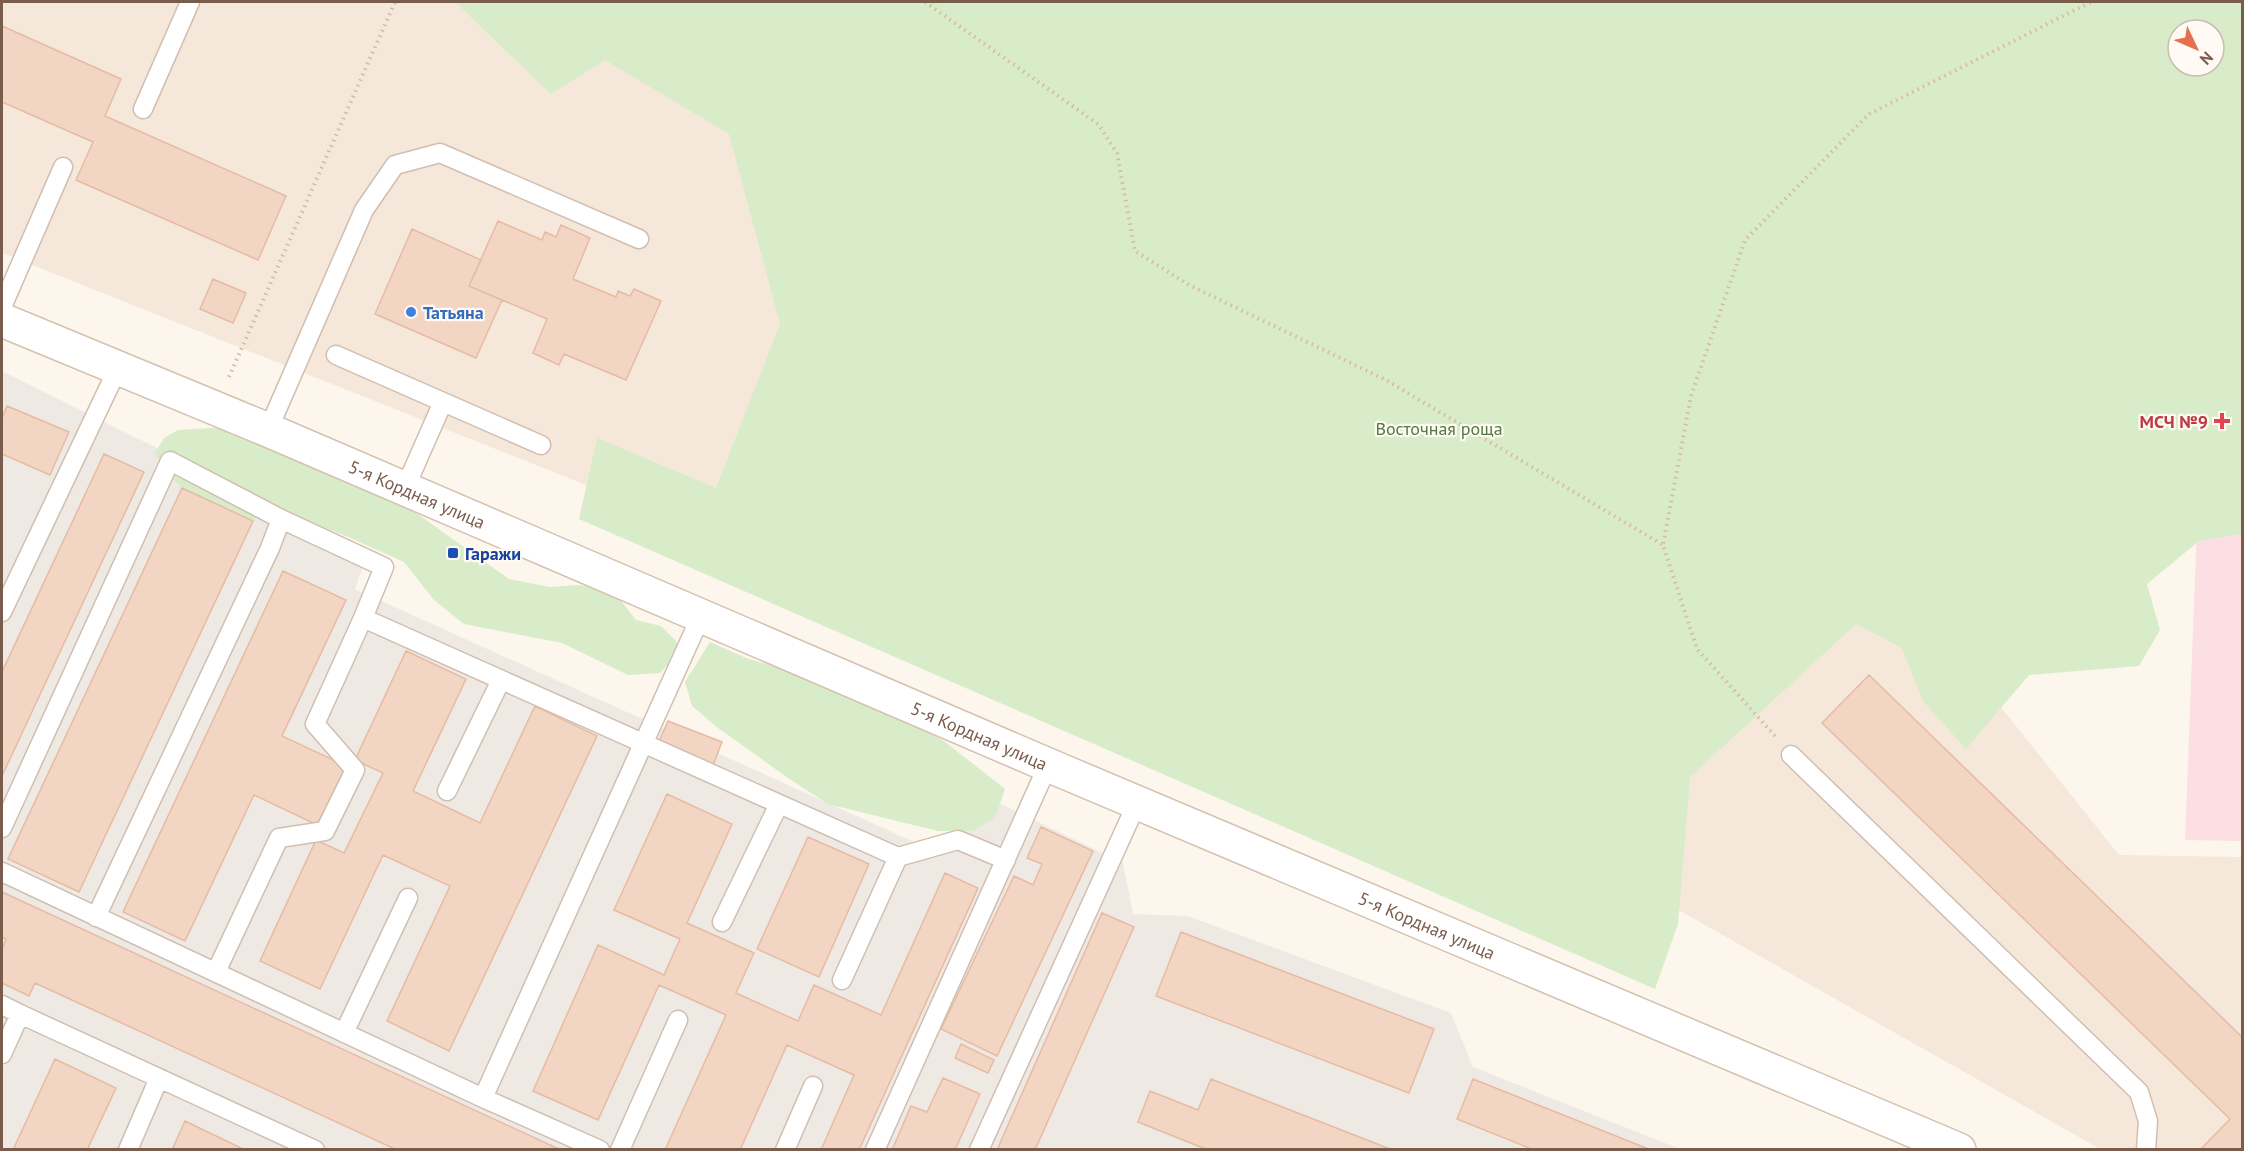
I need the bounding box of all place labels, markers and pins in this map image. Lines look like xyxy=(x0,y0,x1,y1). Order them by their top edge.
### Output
place label: Татьяна xyxy=(423,301,484,324)
marker: Татьяна xyxy=(404,305,418,319)
place label: МСЧ №9 xyxy=(2140,410,2208,433)
marker: МСЧ №9 xyxy=(2213,412,2231,430)
place label: Гаражи xyxy=(465,542,521,565)
marker: Гаражи xyxy=(446,546,460,560)

